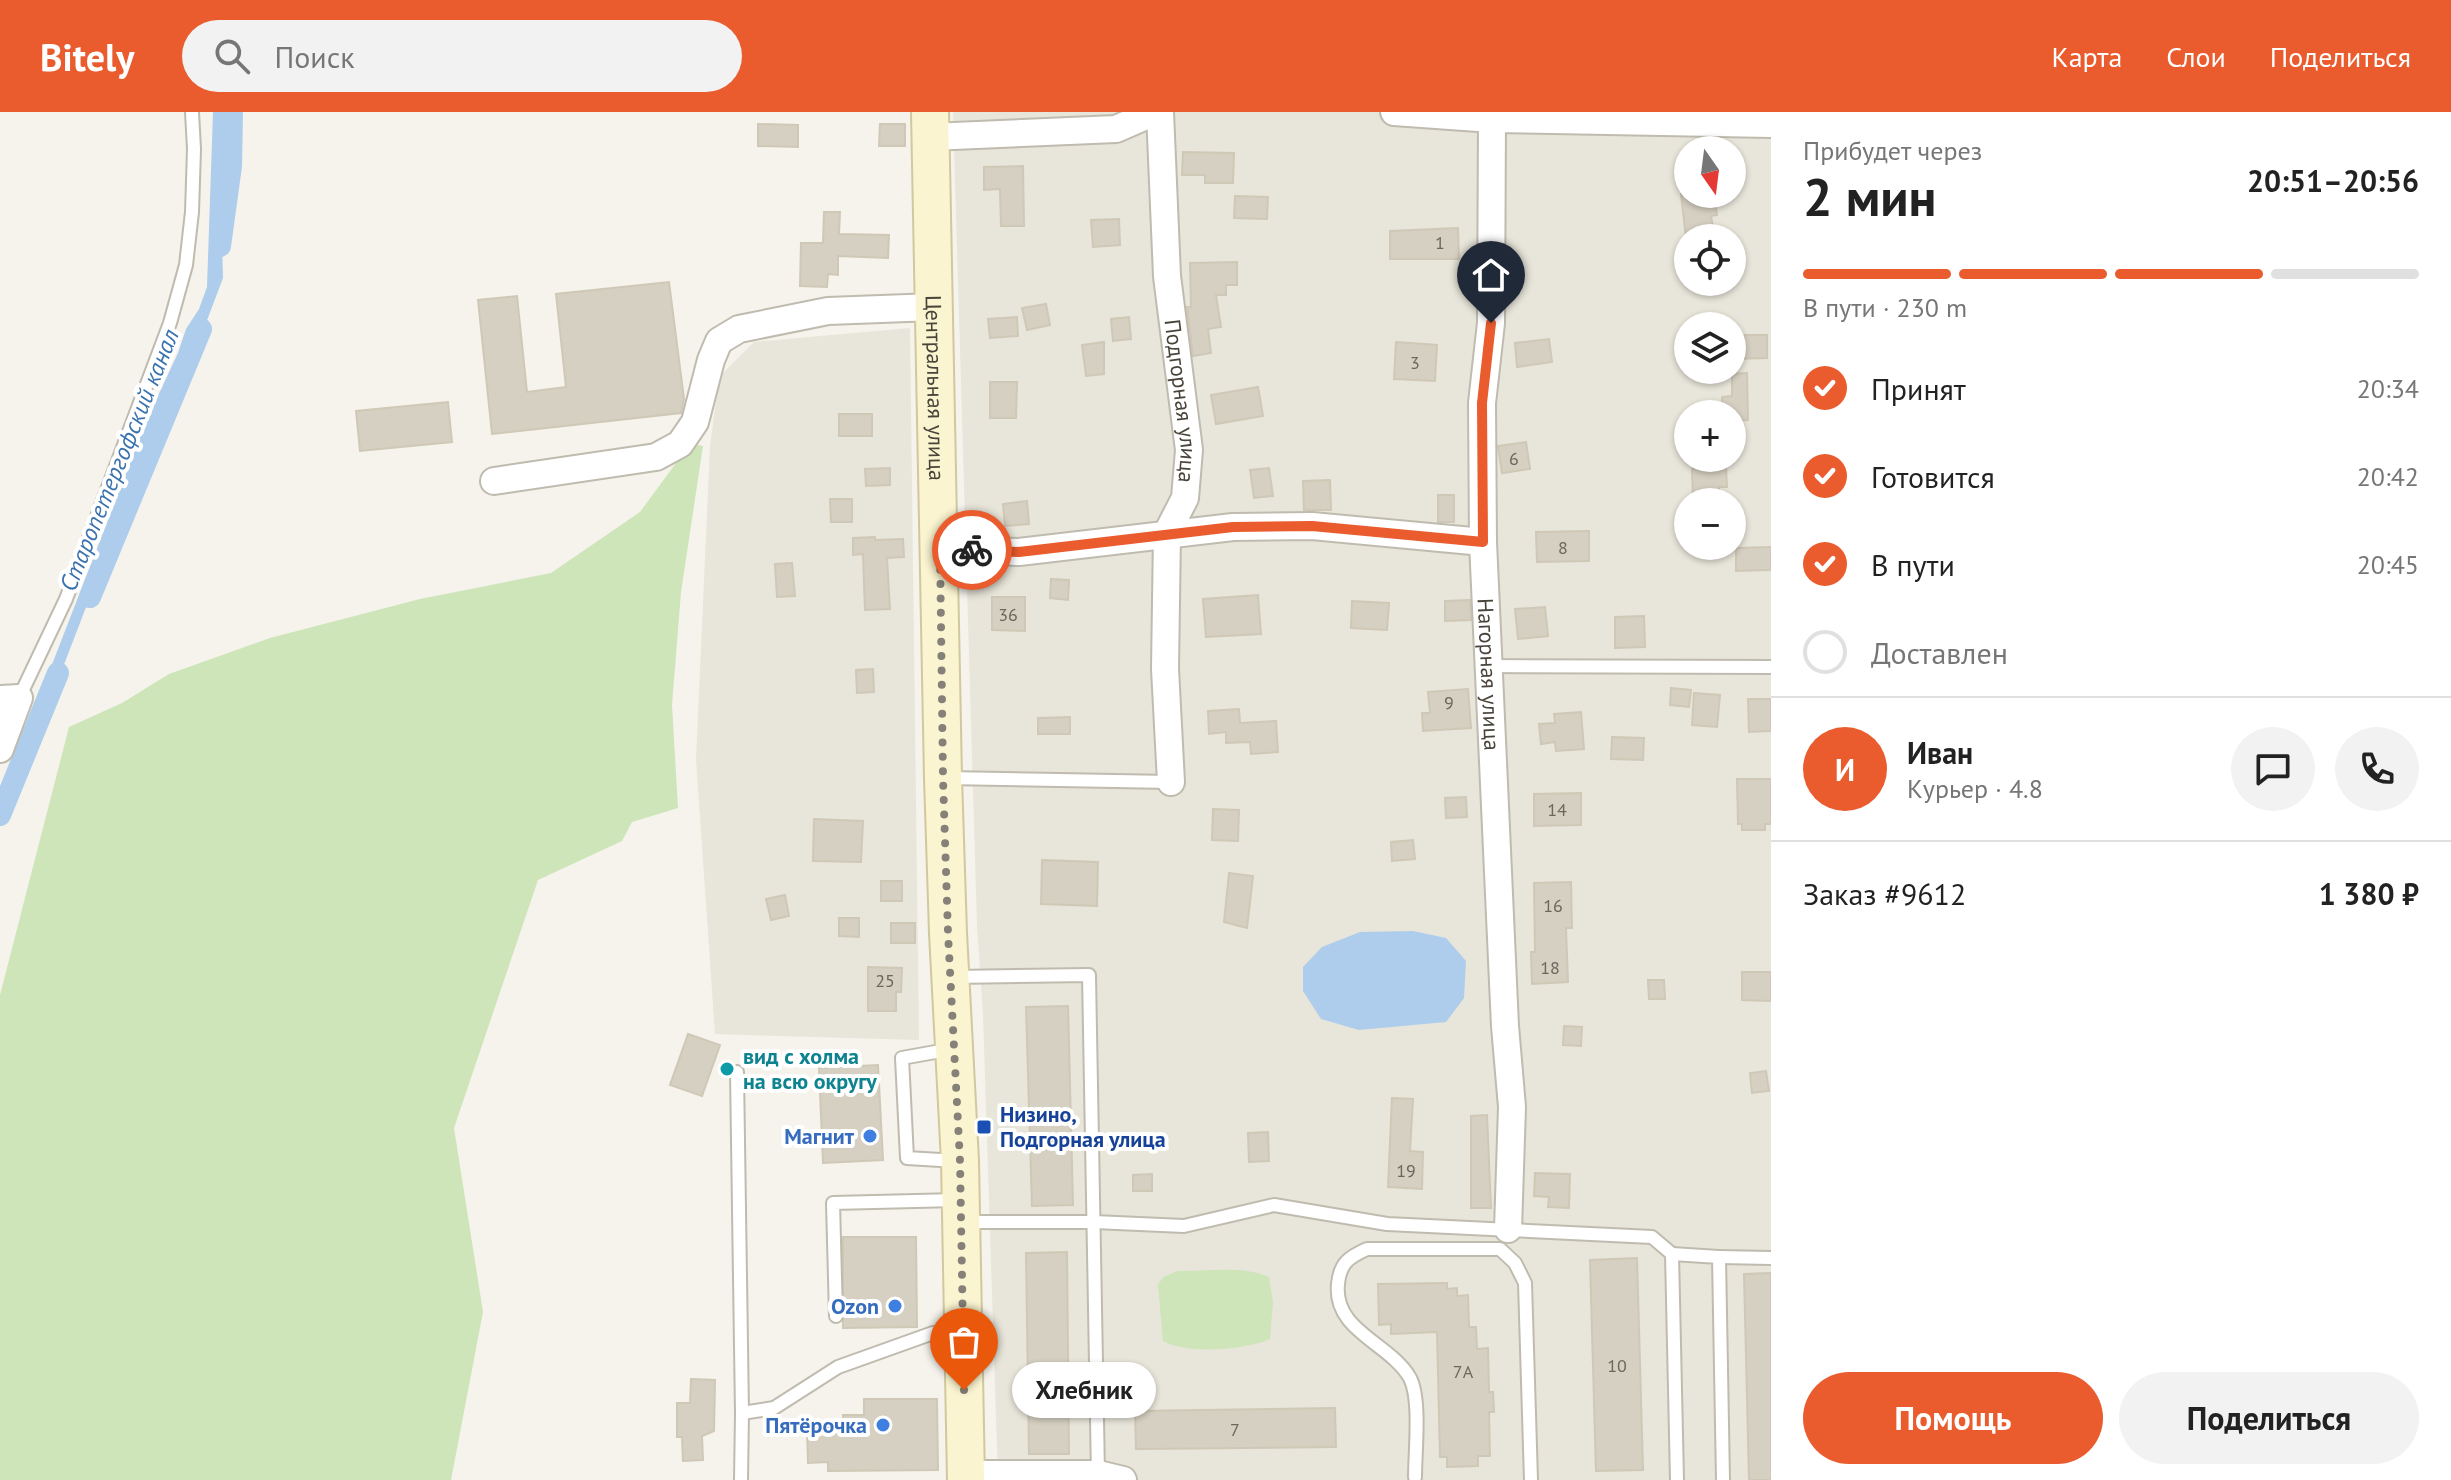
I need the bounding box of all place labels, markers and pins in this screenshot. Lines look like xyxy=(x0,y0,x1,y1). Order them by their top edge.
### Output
pin xyxy=(1457,241,1525,323)
place label: вид с холма на всю округу xyxy=(743,1042,877,1095)
marker: вид с холма на всю округу xyxy=(718,1060,736,1078)
place label: Низино, Подгорная улица xyxy=(1000,1100,1166,1153)
marker: Низино, Подгорная улица xyxy=(975,1118,993,1136)
place label: Магнит xyxy=(784,1122,855,1150)
marker: Магнит xyxy=(861,1127,879,1145)
place label: Ozon xyxy=(831,1292,879,1320)
marker: Ozon xyxy=(886,1297,904,1315)
pin xyxy=(930,1308,998,1390)
callout: Хлебник xyxy=(1012,1362,1156,1418)
place label: Пятёрочка xyxy=(765,1411,867,1439)
marker: Пятёрочка xyxy=(874,1416,892,1434)

